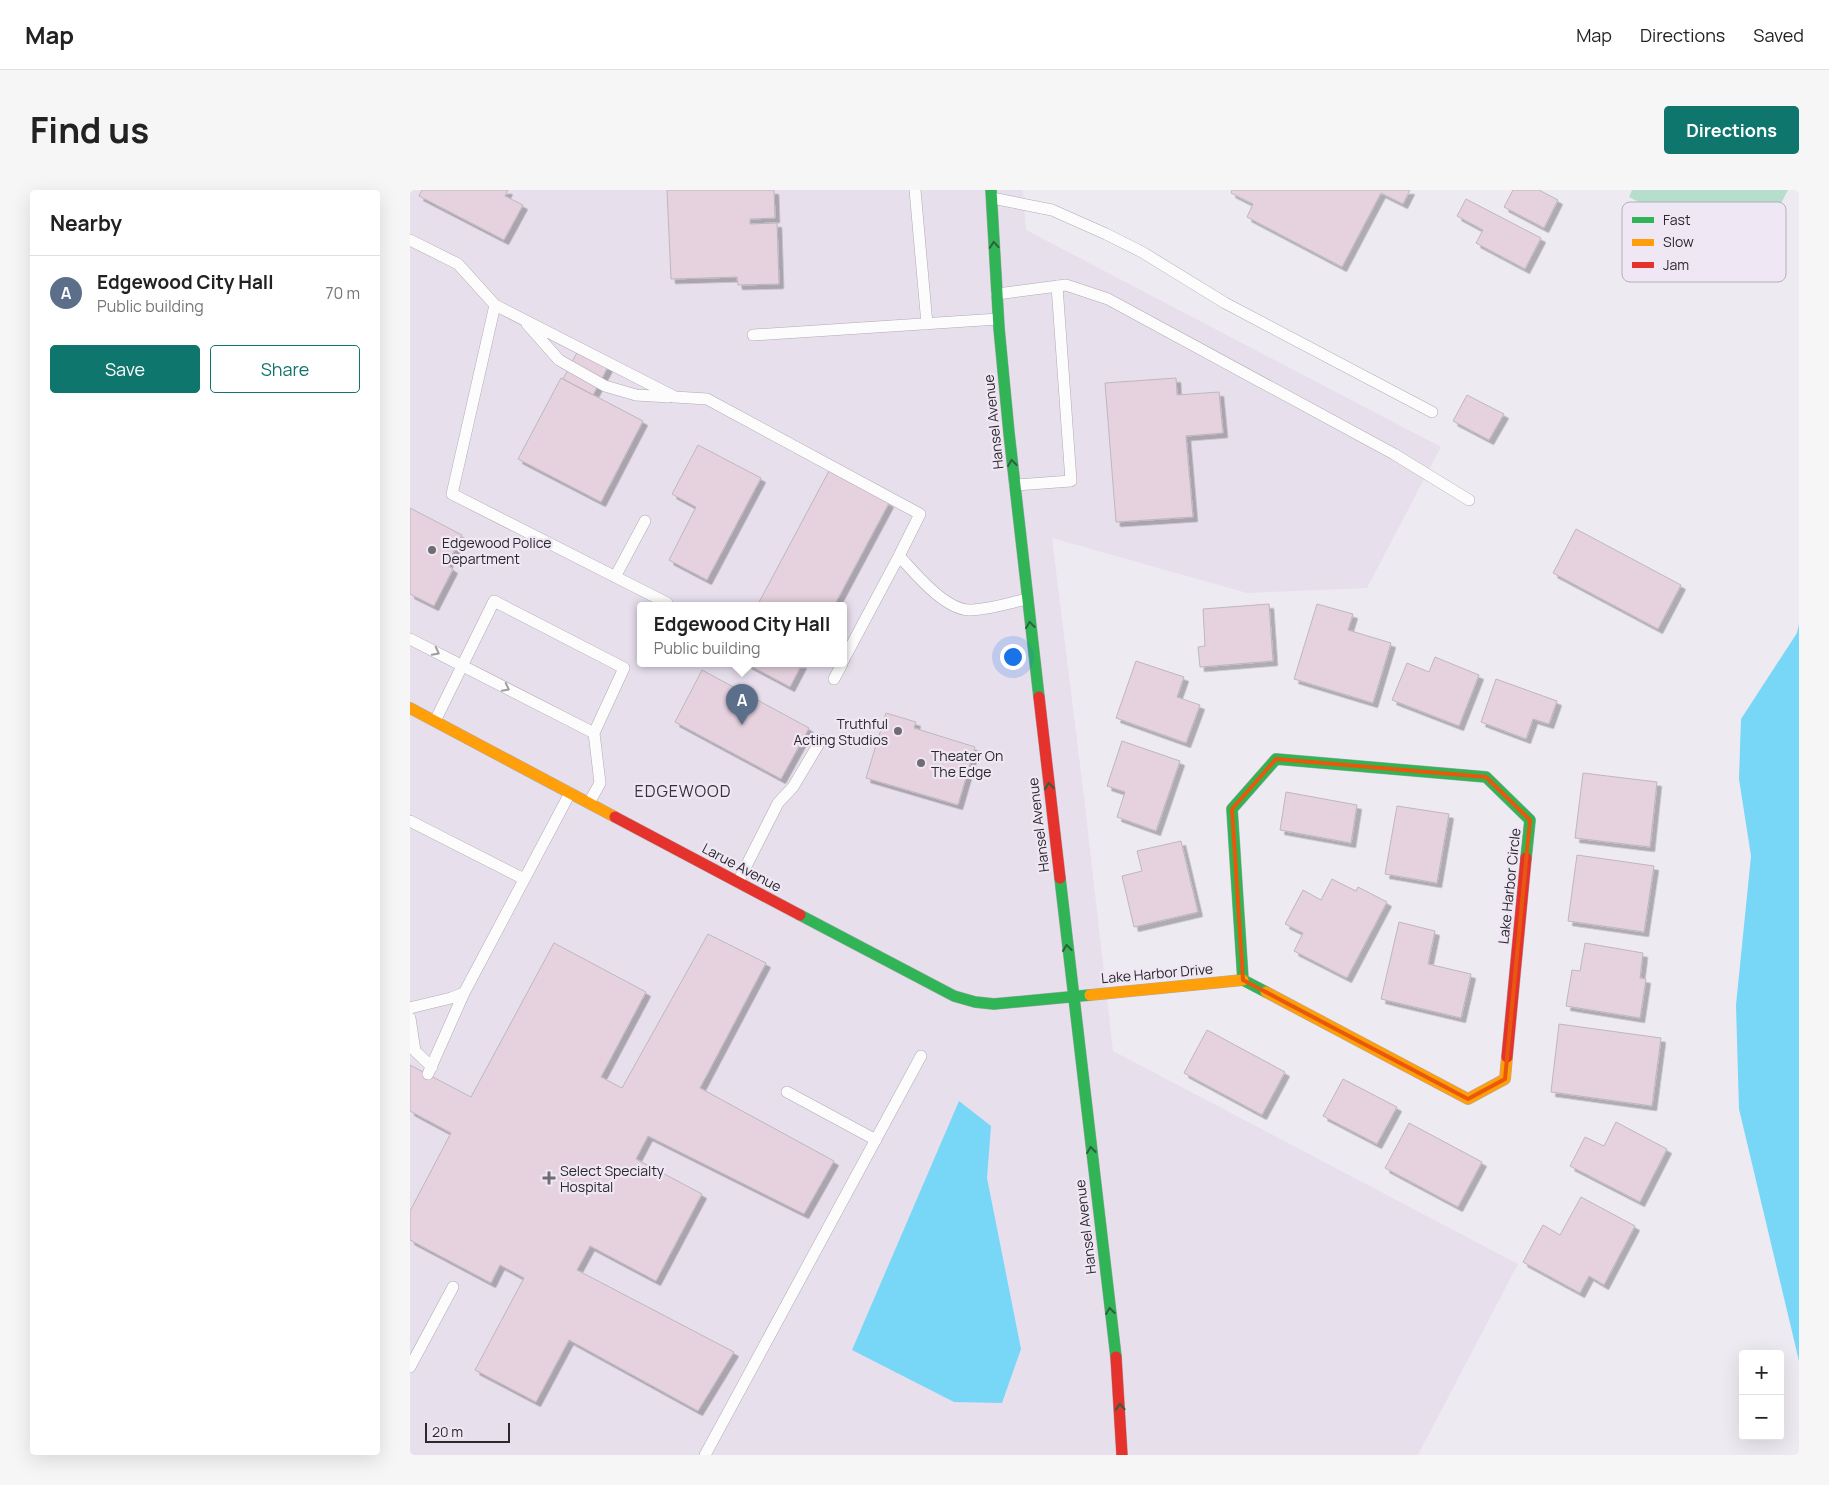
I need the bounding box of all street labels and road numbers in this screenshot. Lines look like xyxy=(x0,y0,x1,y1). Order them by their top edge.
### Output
street label: Hansel Avenue xyxy=(979,374,1007,470)
street label: Hansel Avenue xyxy=(1023,777,1053,873)
street label: Lake Harbor Circle xyxy=(1493,827,1525,945)
street label: Larue Avenue xyxy=(699,838,785,896)
street label: Lake Harbor Drive xyxy=(1100,959,1214,987)
street label: Hansel Avenue xyxy=(1070,1179,1100,1275)

